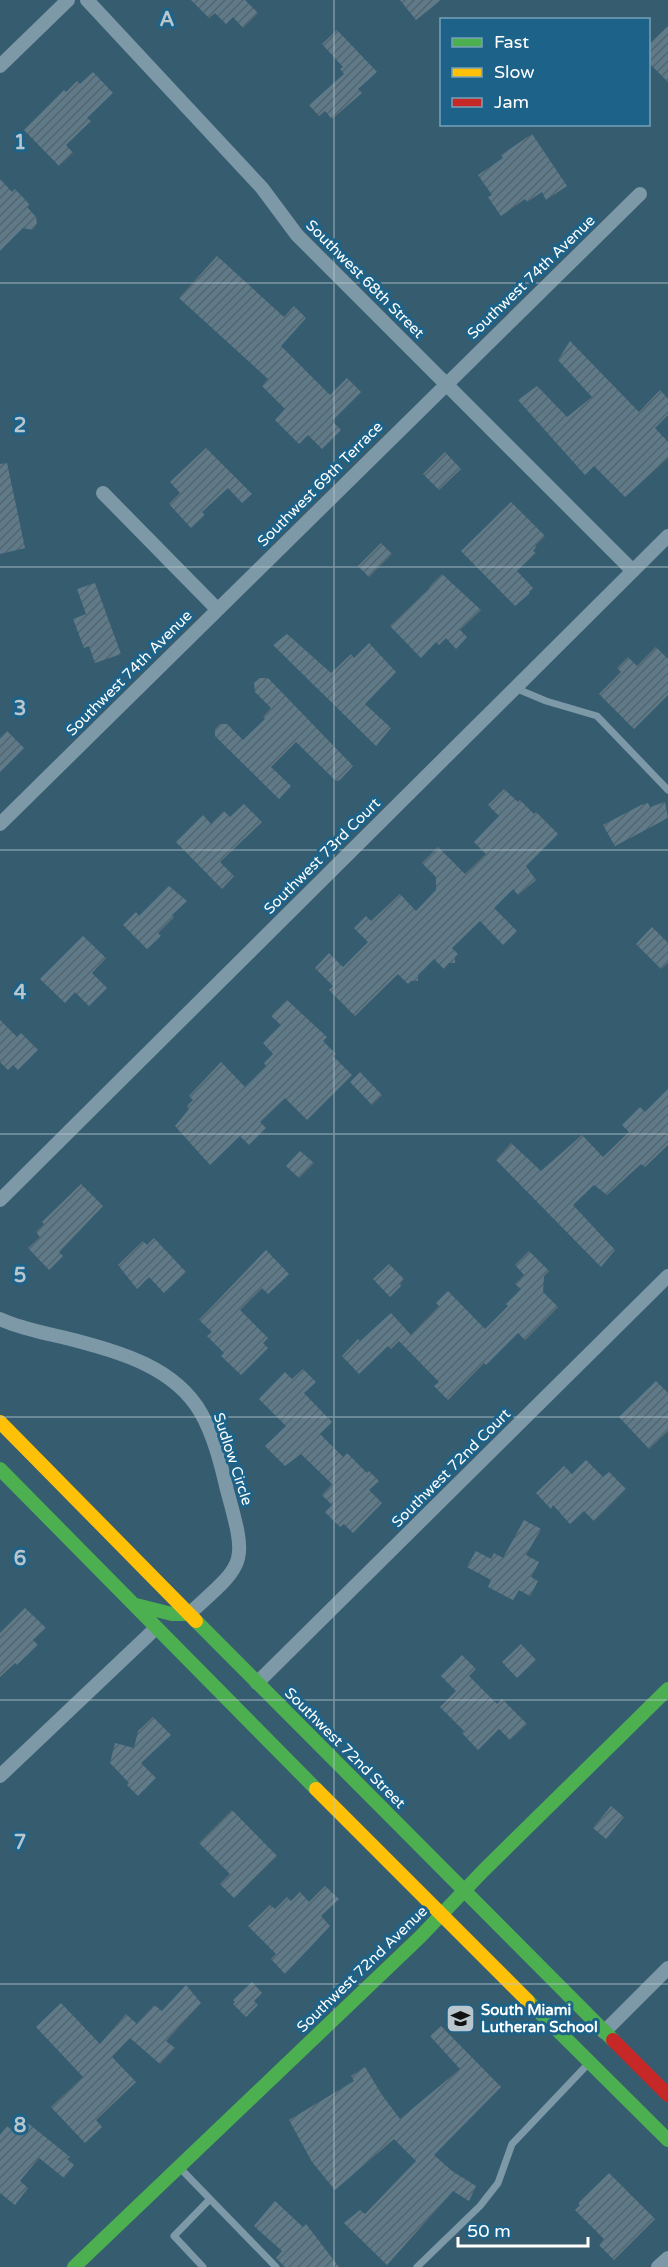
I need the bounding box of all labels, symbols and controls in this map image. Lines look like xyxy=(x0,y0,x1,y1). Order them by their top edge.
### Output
text: A xyxy=(160,8,175,32)
legend xyxy=(440,18,650,126)
text: Fast xyxy=(494,31,529,53)
text: Slow xyxy=(494,61,535,83)
text: Jam xyxy=(494,91,529,113)
text: 1 xyxy=(14,131,26,155)
street label: Southwest 74th Avenue xyxy=(463,211,599,343)
street label: Southwest 68th Street xyxy=(302,216,428,342)
text: 2 xyxy=(14,414,26,438)
street label: Southwest 69th Terrace xyxy=(254,418,386,550)
street label: Southwest 74th Avenue xyxy=(62,606,196,740)
text: 3 xyxy=(14,697,26,721)
street label: Southwest 73rd Court xyxy=(260,794,384,918)
text: 4 xyxy=(14,981,27,1005)
text: 5 xyxy=(14,1264,26,1288)
street label: Southwest 72nd Court xyxy=(388,1405,514,1531)
street label: Sudlow Circle xyxy=(210,1411,256,1507)
text: 6 xyxy=(14,1547,26,1571)
street label: Southwest 72nd Street xyxy=(281,1684,409,1812)
text: 7 xyxy=(14,1831,26,1855)
street label: Southwest 72nd Avenue xyxy=(293,1902,431,2036)
place label: South Miami Lutheran School xyxy=(481,2001,598,2036)
school or university icon: South Miami Lutheran School xyxy=(444,2003,476,2035)
text: 8 xyxy=(14,2114,26,2138)
scale bar xyxy=(458,2210,588,2248)
text: 50 m xyxy=(467,2220,511,2242)

